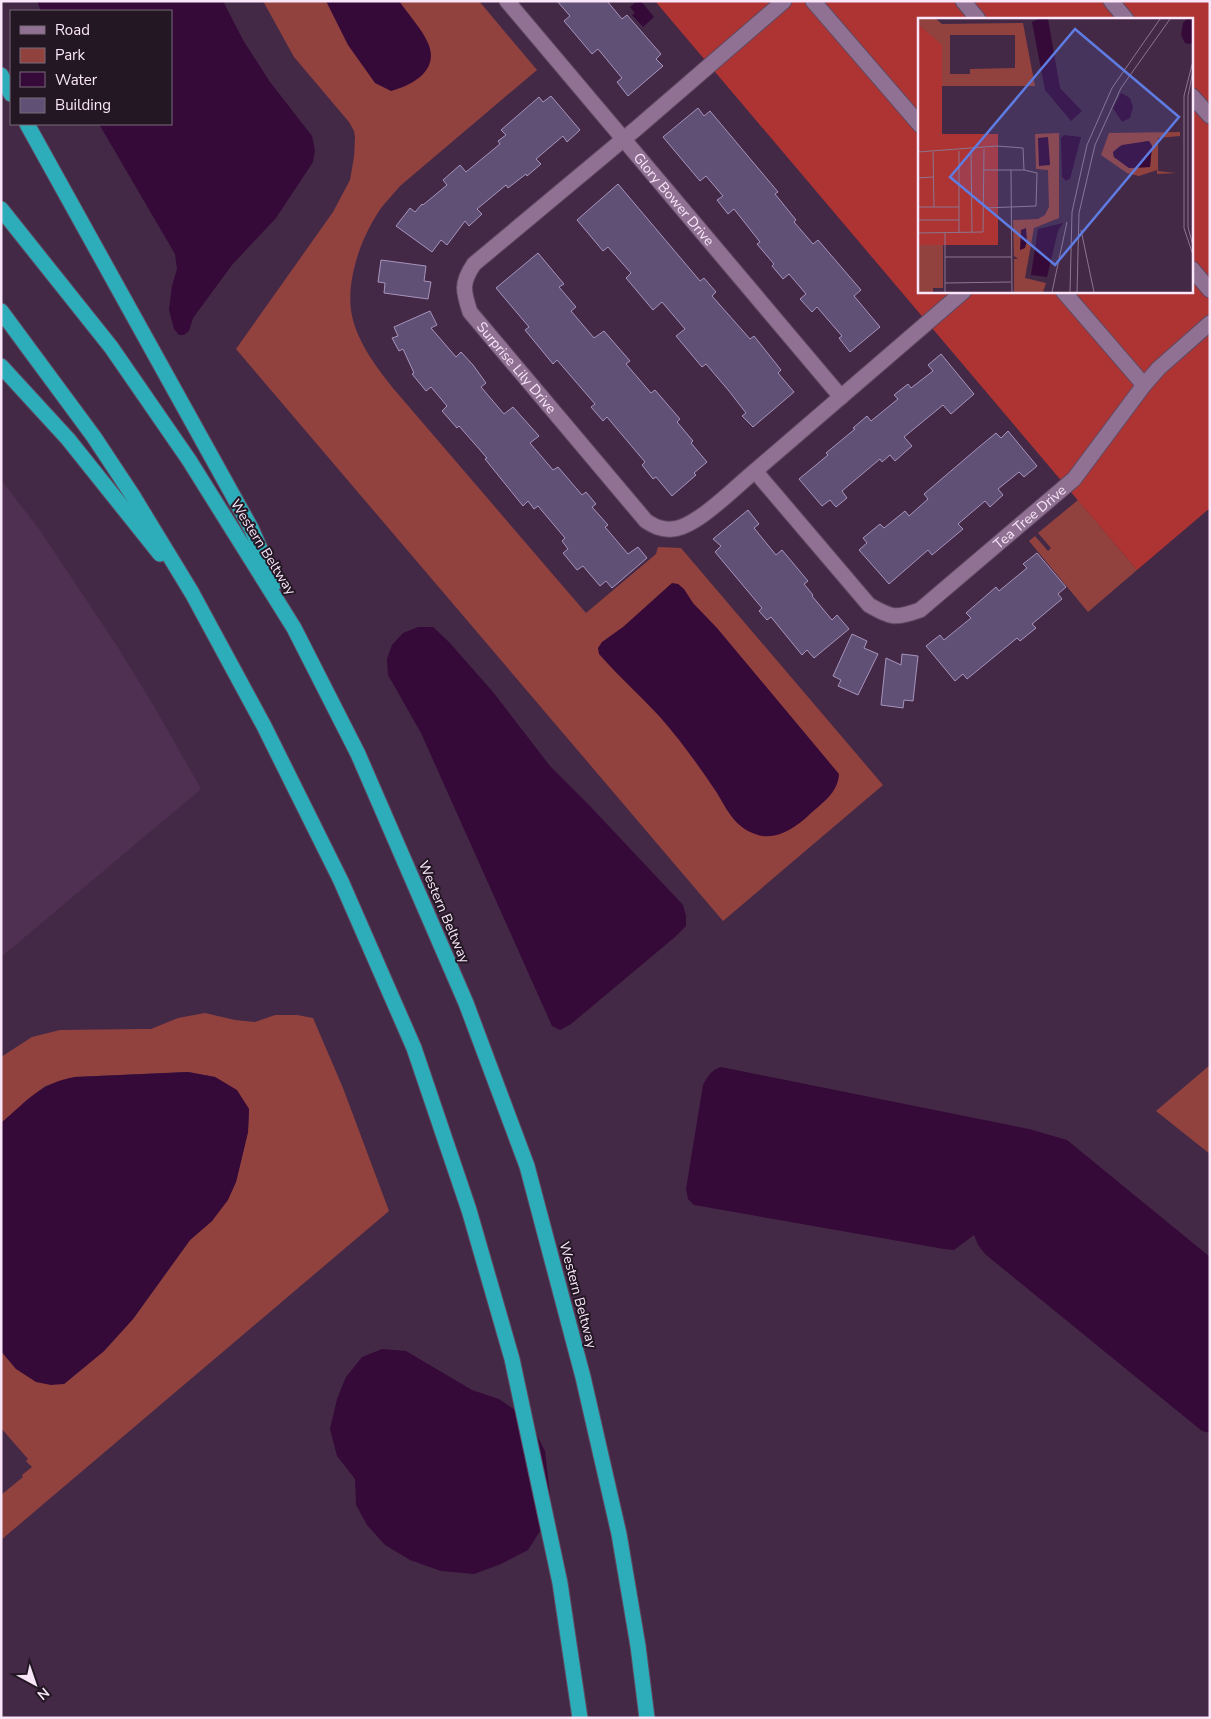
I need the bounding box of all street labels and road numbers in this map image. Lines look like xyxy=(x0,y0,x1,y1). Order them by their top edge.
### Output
street label: Glory Bower Drive xyxy=(629,148,719,250)
street label: Surprise Lily Drive xyxy=(473,318,561,417)
street label: Tea Tree Drive xyxy=(989,480,1070,553)
street label: Western Beltway xyxy=(226,495,301,599)
street label: Western Beltway xyxy=(414,858,474,967)
street label: Western Beltway xyxy=(555,1240,602,1351)

